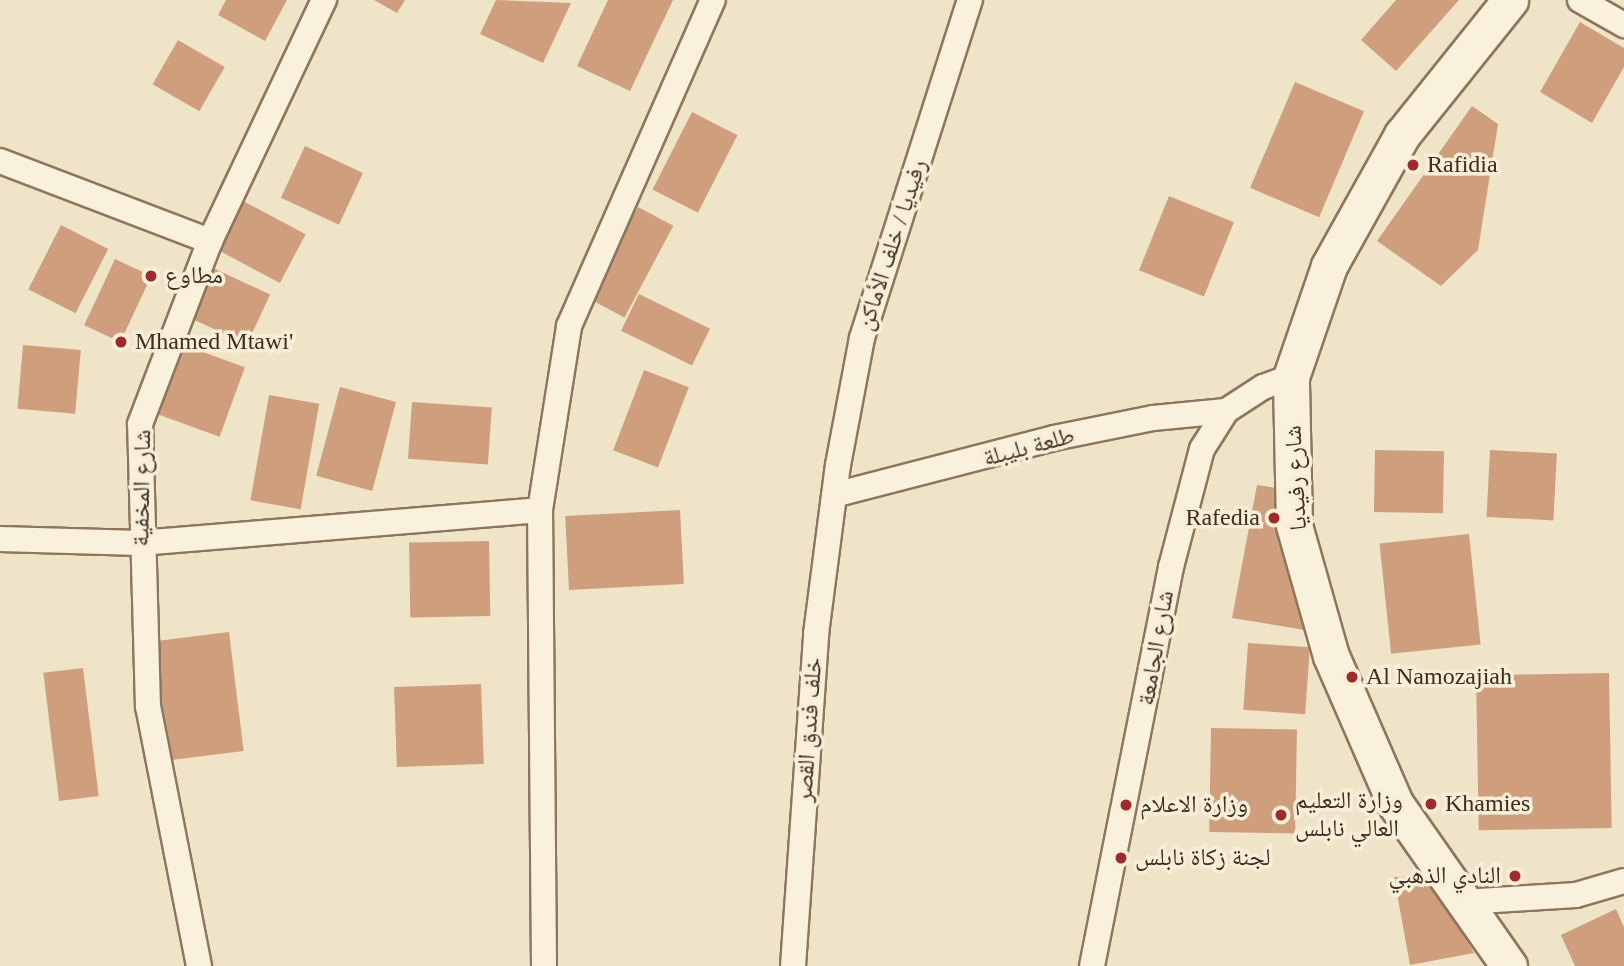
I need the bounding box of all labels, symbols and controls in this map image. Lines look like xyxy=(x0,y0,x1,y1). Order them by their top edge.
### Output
place label: Rafidia xyxy=(1427,151,1498,179)
street label: رفيديا / خلف الأماكن xyxy=(851,156,933,334)
marker: Rafidia xyxy=(1405,157,1421,173)
place label: مطاوع xyxy=(165,262,223,290)
marker: مطاوع xyxy=(143,268,159,284)
place label: Mhamed Mtawi' xyxy=(135,328,293,356)
marker: Mhamed Mtawi' xyxy=(113,334,129,350)
street label: طلعة بليبلة xyxy=(980,421,1078,473)
street label: شارع رفيديا xyxy=(1279,425,1313,531)
street label: شارع المخفية xyxy=(127,429,157,547)
place label: Rafedia xyxy=(1185,504,1260,532)
marker: Rafedia xyxy=(1266,510,1282,526)
street label: شارع الجامعة xyxy=(1132,588,1180,708)
street label: خلف فندق القصر xyxy=(790,657,828,803)
place label: Al Namozajiah xyxy=(1366,663,1512,691)
marker: Al Namozajiah xyxy=(1344,669,1360,685)
place label: وزارة التعليم العالي نابلس xyxy=(1295,787,1403,843)
place label: Khamies xyxy=(1445,790,1530,818)
place label: وزارة الاعلام xyxy=(1140,791,1248,819)
marker: Khamies xyxy=(1423,796,1439,812)
marker: وزارة الاعلام xyxy=(1118,797,1134,813)
marker: وزارة التعليم العالي نابلس xyxy=(1273,807,1289,823)
place label: لجنة زكاة نابلس xyxy=(1135,844,1271,872)
marker: لجنة زكاة نابلس xyxy=(1113,850,1129,866)
place label: النادي الذهبي xyxy=(1388,862,1501,890)
marker: النادي الذهبي xyxy=(1507,868,1523,884)

